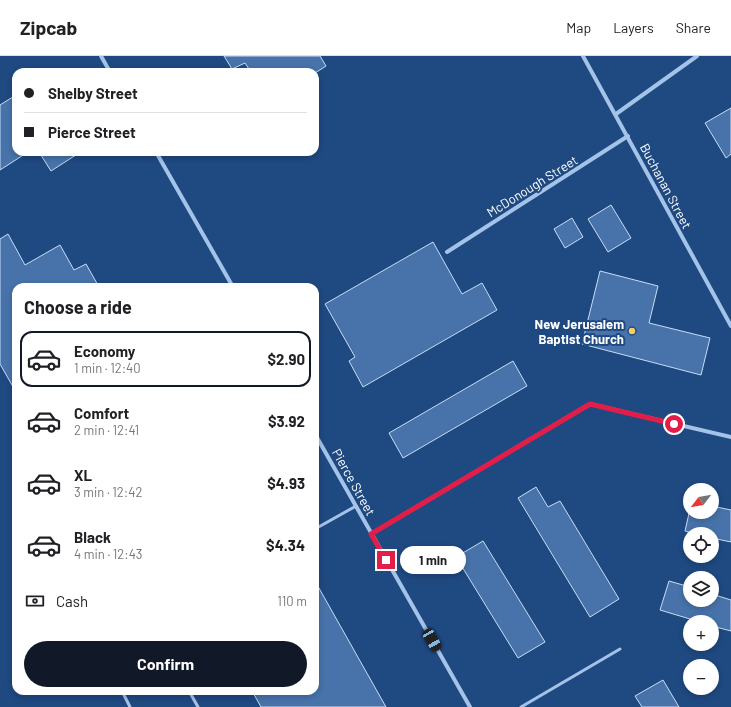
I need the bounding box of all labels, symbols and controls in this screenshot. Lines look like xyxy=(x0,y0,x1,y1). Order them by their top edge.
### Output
text: Zipcab xyxy=(20,16,77,39)
text: Map xyxy=(566,19,591,36)
text: Layers xyxy=(613,19,654,36)
text: Share xyxy=(676,19,711,36)
text: Shelby Street xyxy=(48,84,138,102)
text: Pierce Street xyxy=(48,123,136,141)
street label: Buchanan Street xyxy=(637,141,695,231)
street label: McDonough Street xyxy=(484,152,580,220)
text: Choose a ride xyxy=(24,296,132,318)
place label: New Jerusalem Baptist Church xyxy=(535,316,624,347)
marker: New Jerusalem Baptist Church xyxy=(627,326,637,336)
icon: car xyxy=(26,341,62,377)
text: Economy xyxy=(74,342,135,360)
text: $2.90 xyxy=(267,350,305,368)
text: 1 min · 12:40 xyxy=(74,360,141,376)
icon: car xyxy=(26,403,62,439)
text: Comfort xyxy=(74,404,129,422)
text: $3.92 xyxy=(268,412,305,430)
route start xyxy=(665,415,683,433)
text: 2 min · 12:41 xyxy=(74,422,139,438)
street label: Pierce Street xyxy=(329,446,379,518)
icon: car xyxy=(26,465,62,501)
text: XL xyxy=(74,466,92,484)
text: $4.93 xyxy=(267,474,305,492)
north arrow xyxy=(683,483,719,519)
map controls xyxy=(683,483,719,695)
text: 3 min · 12:42 xyxy=(74,484,142,500)
icon: car xyxy=(26,527,62,563)
button: locate xyxy=(683,527,719,563)
text: Black xyxy=(74,528,111,546)
text: $4.34 xyxy=(266,536,305,554)
text: 4 min · 12:43 xyxy=(74,546,143,562)
callout: 1 min xyxy=(400,546,466,574)
route end xyxy=(377,551,395,569)
text: 1 min xyxy=(419,552,447,568)
button: layers xyxy=(683,571,719,607)
icon: cash xyxy=(24,590,46,612)
text: Cash xyxy=(56,592,88,610)
text: 110 m xyxy=(277,593,307,609)
button: + xyxy=(683,615,719,651)
car xyxy=(421,627,443,653)
button: Confirm xyxy=(24,641,307,687)
button: − xyxy=(683,659,719,695)

